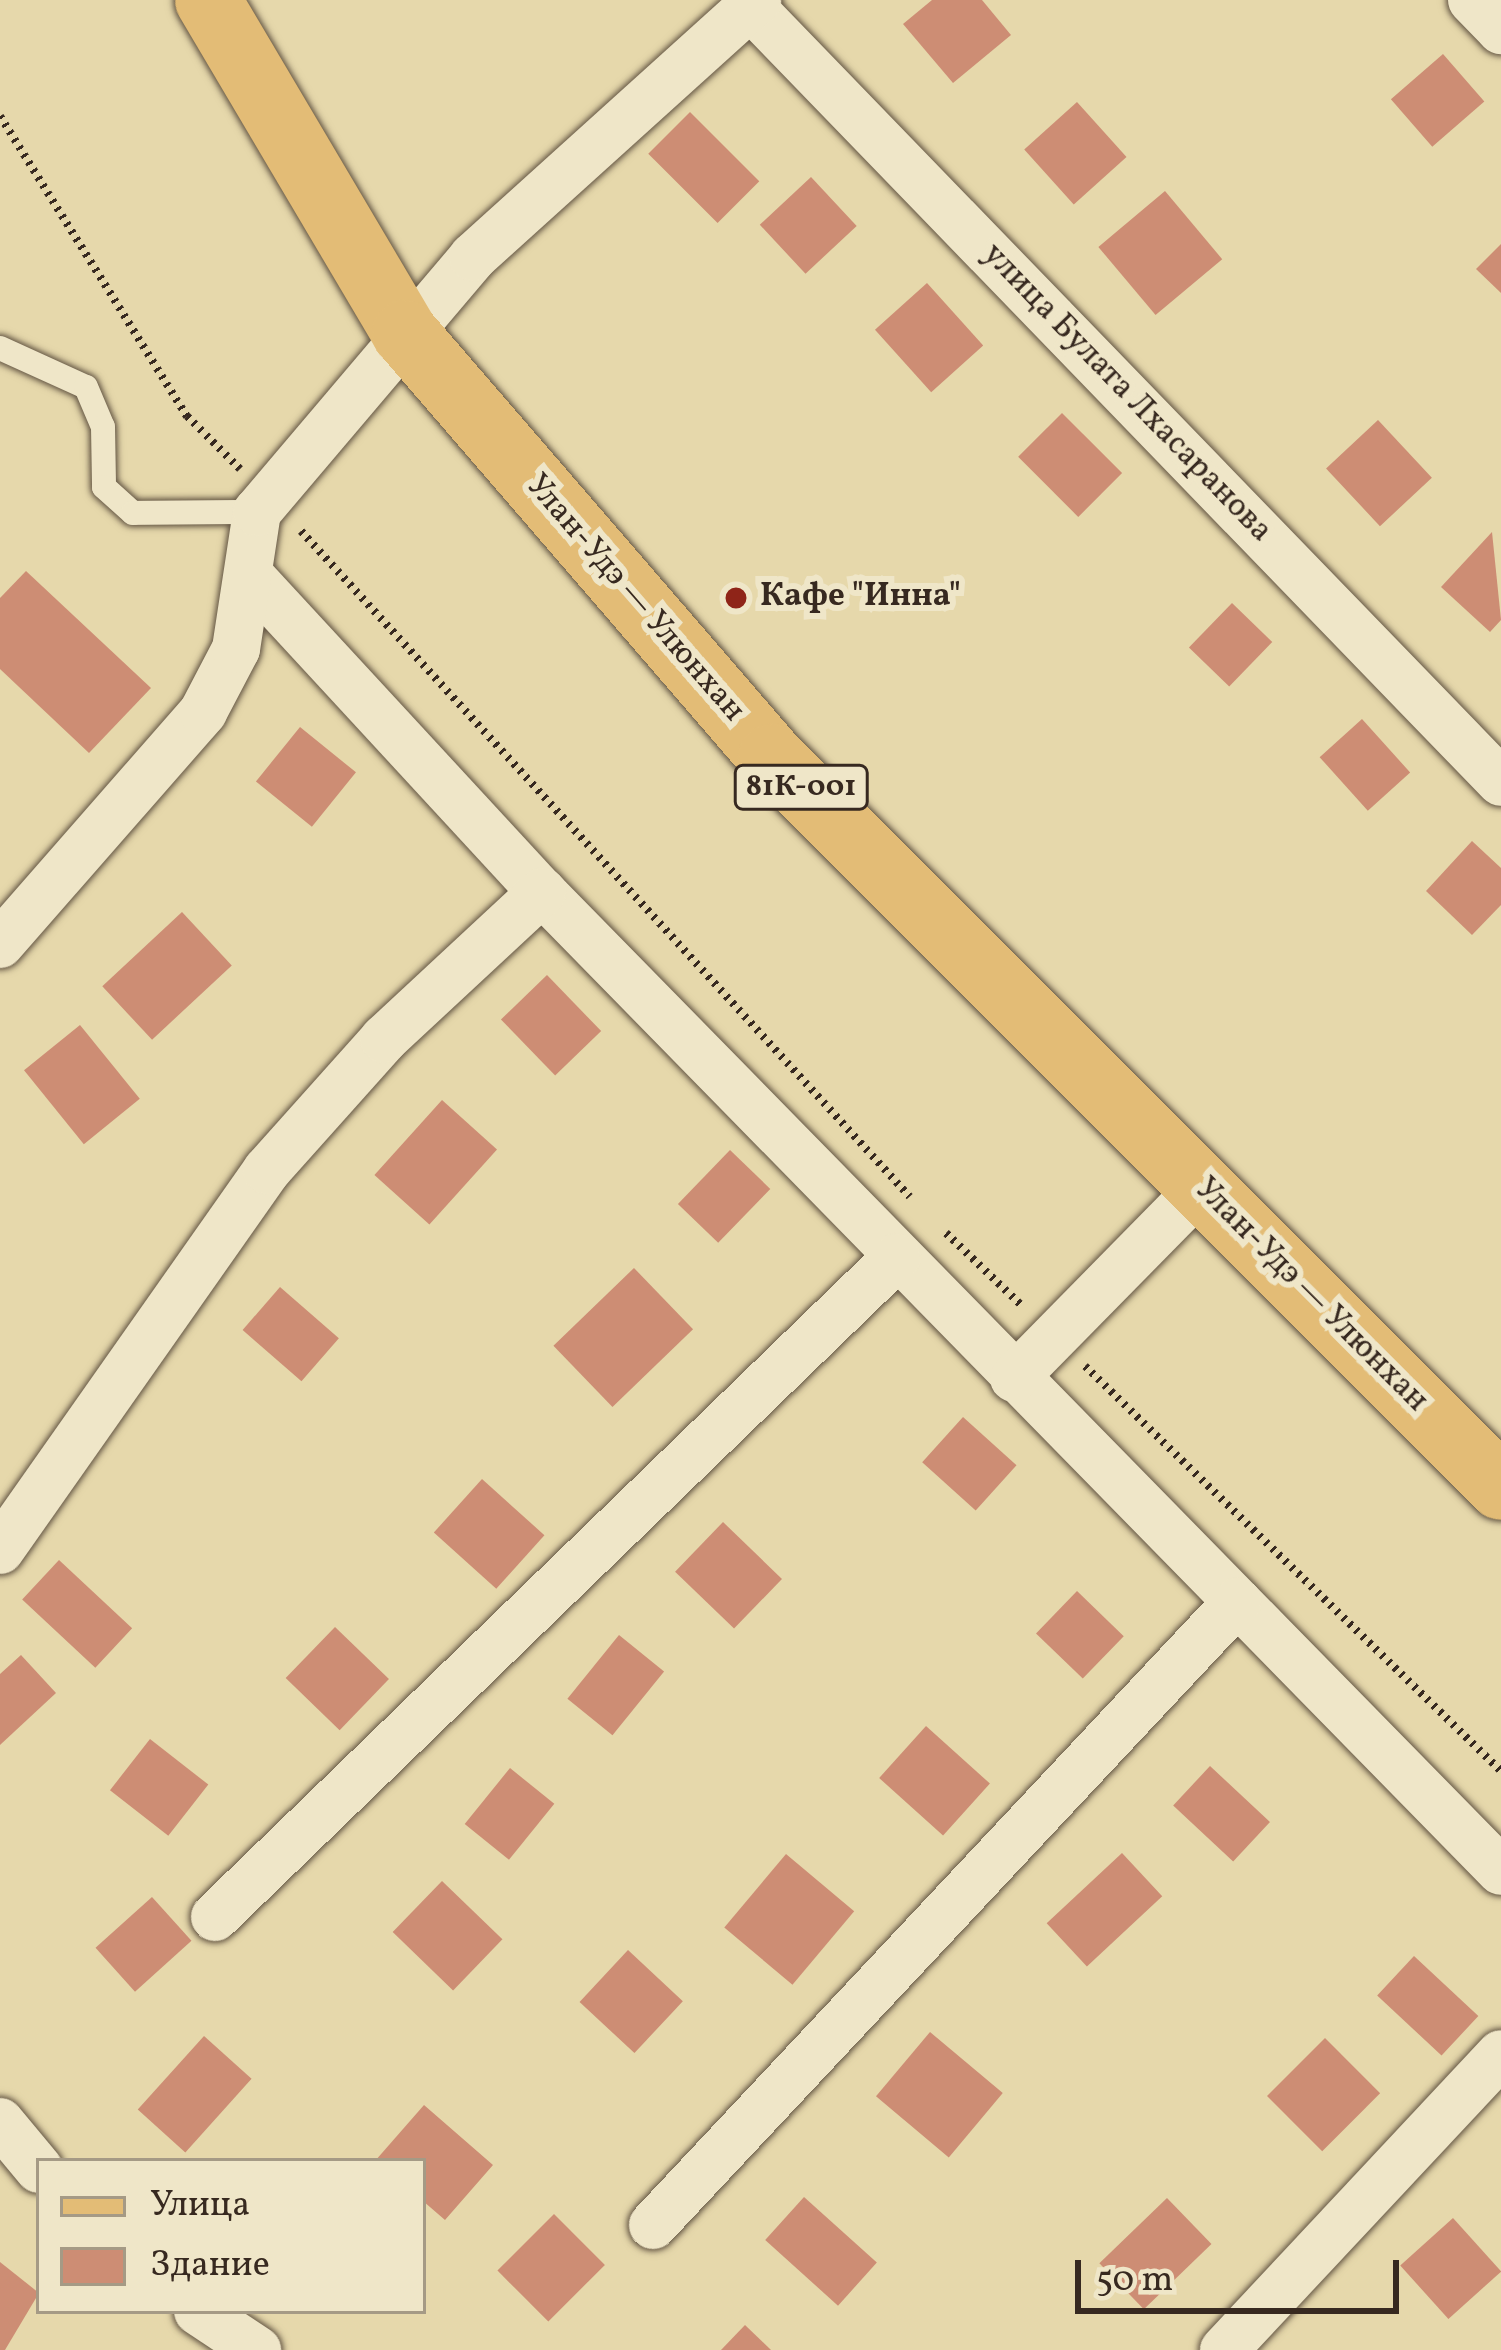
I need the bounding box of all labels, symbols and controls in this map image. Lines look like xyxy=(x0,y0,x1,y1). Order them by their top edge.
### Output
street label: улица Булата Лхасаранова xyxy=(973,236,1279,552)
street label: Улан-Удэ — Улюнхан xyxy=(515,467,753,731)
place label: Кафе "Инна" xyxy=(760,578,961,618)
marker: Кафе "Инна" xyxy=(723,585,749,611)
road number: 81К-001 xyxy=(732,763,870,811)
street label: Улан-Удэ — Улюнхан xyxy=(1184,1170,1436,1422)
legend xyxy=(36,2158,426,2314)
text: Улица xyxy=(150,2181,250,2231)
scale bar xyxy=(1081,2236,1405,2310)
text: Здание xyxy=(150,2241,270,2291)
text: 50 m xyxy=(1096,2256,1173,2306)

